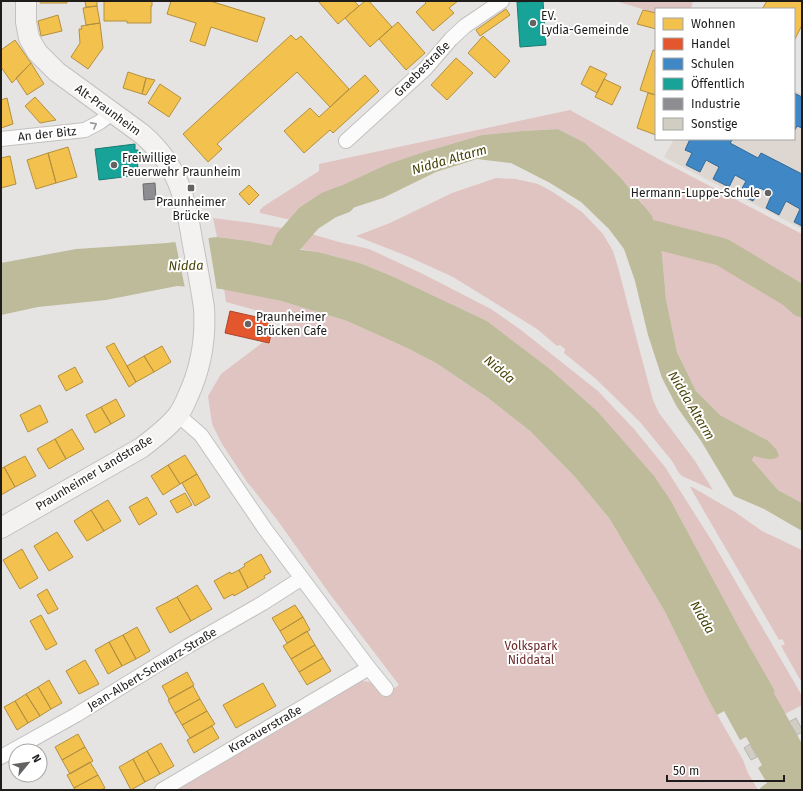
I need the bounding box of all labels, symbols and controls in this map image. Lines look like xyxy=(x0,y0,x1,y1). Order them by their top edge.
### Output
legend xyxy=(655,8,795,140)
place label: EV. Lydia-Gemeinde xyxy=(541,9,629,37)
text: Wohnen xyxy=(691,17,735,31)
marker: EV. Lydia-Gemeinde xyxy=(528,18,538,28)
text: Handel xyxy=(691,37,730,51)
street label: Graebestraße xyxy=(391,38,453,100)
text: Schulen xyxy=(691,57,734,71)
text: Öffentlich xyxy=(691,75,745,91)
street label: Alt-Praunheim xyxy=(72,81,144,139)
text: Industrie xyxy=(691,97,740,111)
text: Sonstige xyxy=(691,117,738,131)
one-way arrow xyxy=(90,122,97,130)
street label: An der Bitz xyxy=(17,124,77,144)
water label: Nidda Altarm xyxy=(410,142,488,177)
place label: Freiwillige Feuerwehr Praunheim xyxy=(122,151,241,179)
marker: Freiwillige Feuerwehr Praunheim xyxy=(109,160,119,170)
marker: Praunheimer Brücke xyxy=(186,183,196,193)
place label: Hermann-Luppe-Schule xyxy=(631,186,760,200)
marker: Hermann-Luppe-Schule xyxy=(763,188,773,198)
place label: Praunheimer Brücke xyxy=(156,195,226,223)
water label: Nidda xyxy=(168,258,204,273)
place label: Praunheimer Brücken Cafe xyxy=(256,310,327,338)
marker: Praunheimer Brücken Cafe xyxy=(243,319,253,329)
water label: Nidda xyxy=(481,352,518,386)
water label: Nidda Altarm xyxy=(665,368,718,442)
street label: Praunheimer Landstraße xyxy=(33,432,155,514)
water label: Nidda xyxy=(687,598,718,636)
street label: Jean-Albert-Schwarz-Straße xyxy=(85,625,219,713)
park label: Volkspark Niddatal xyxy=(505,639,558,667)
street label: Kracauerstraße xyxy=(226,702,304,756)
north arrow xyxy=(8,743,48,783)
text: N xyxy=(29,752,44,765)
scale bar xyxy=(667,757,784,783)
text: 50 m xyxy=(673,764,699,778)

